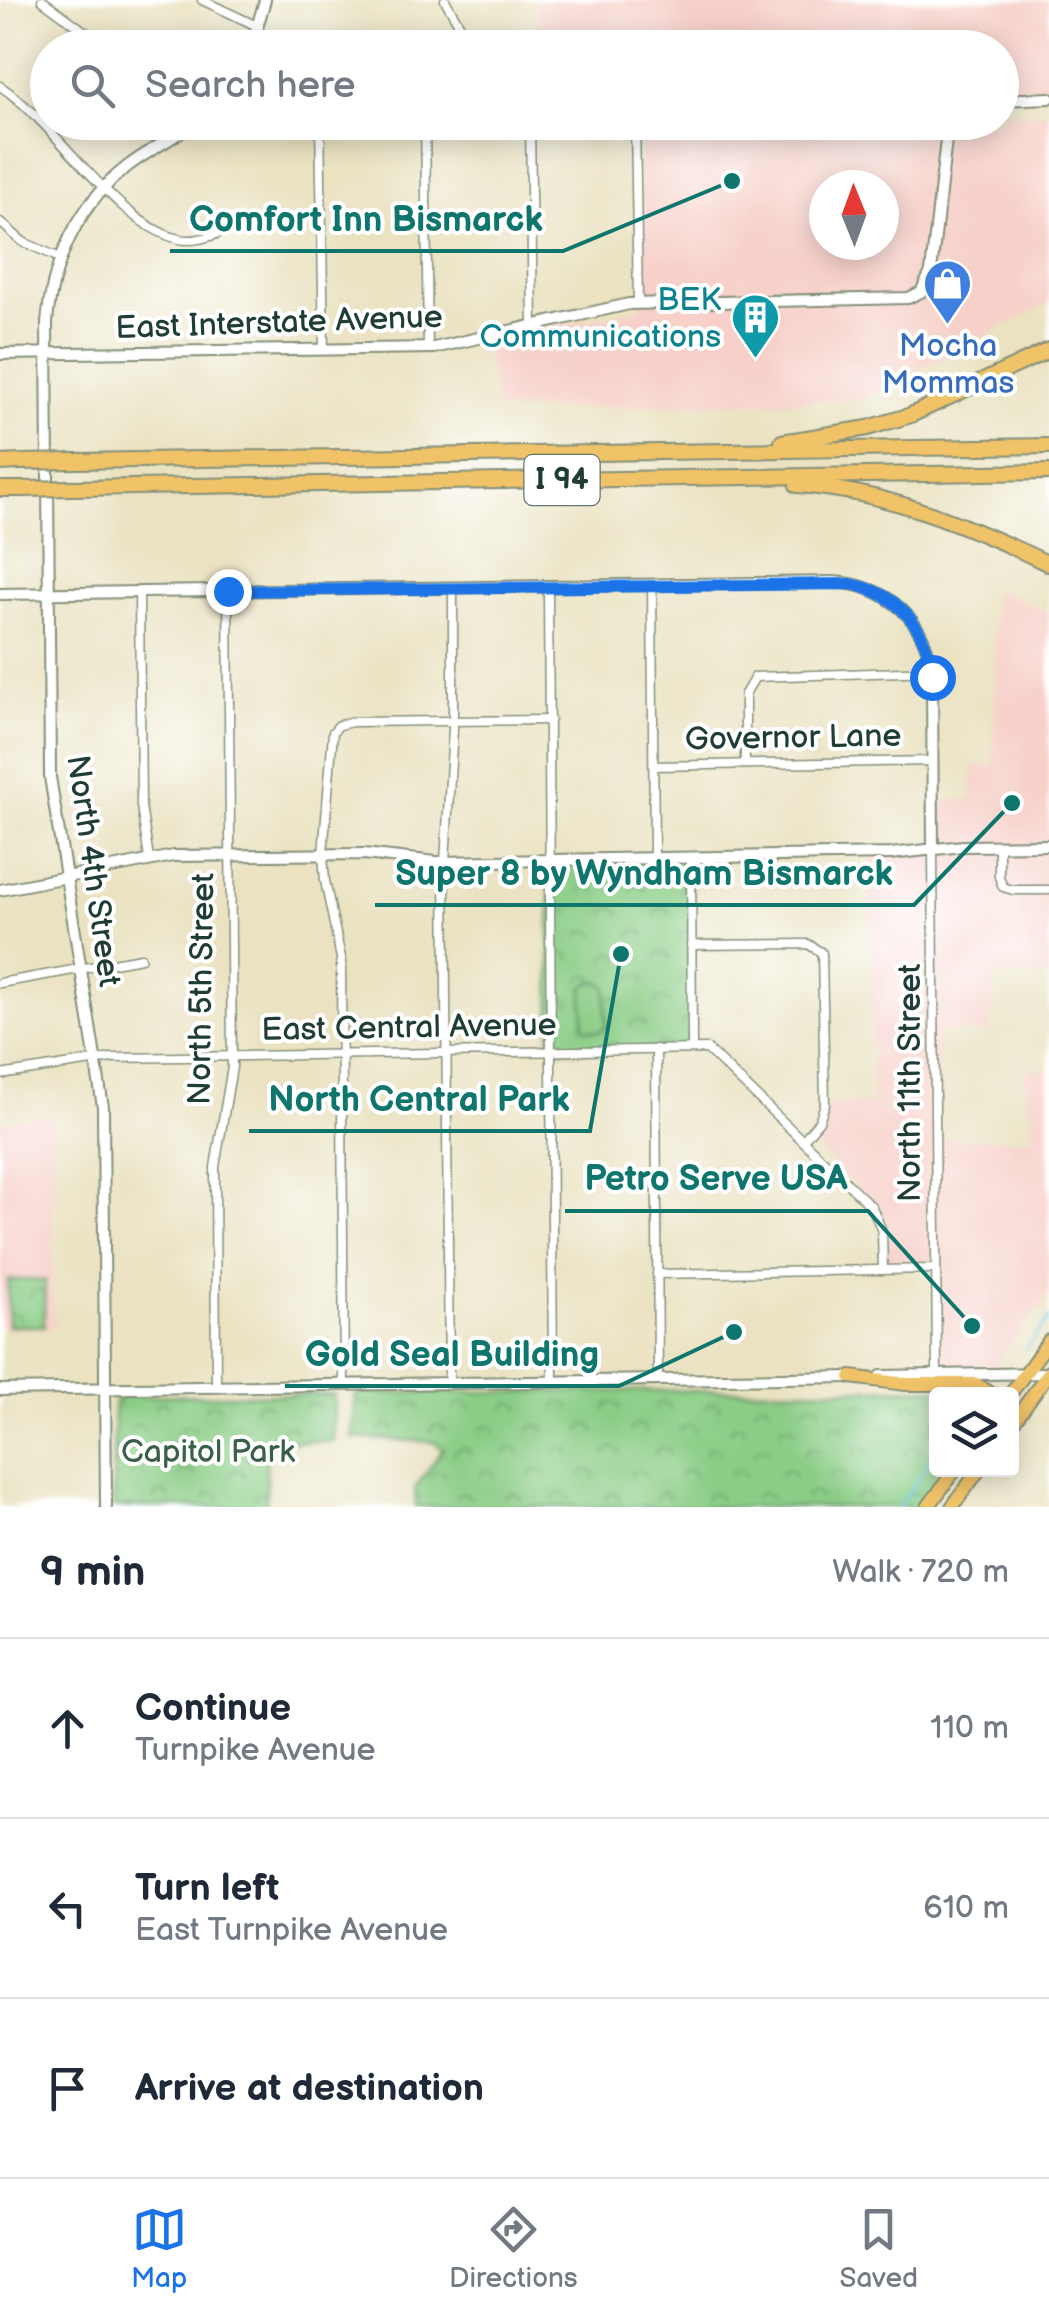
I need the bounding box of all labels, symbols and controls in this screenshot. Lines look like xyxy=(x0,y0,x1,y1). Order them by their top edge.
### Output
search box xyxy=(30,30,1019,140)
icon: search xyxy=(65,58,120,113)
text: Search here xyxy=(145,63,356,108)
north arrow xyxy=(809,170,899,260)
callout: Comfort Inn Bismarck xyxy=(170,186,563,251)
text: Comfort Inn Bismarck xyxy=(189,199,543,242)
shop icon: Mocha Mommas xyxy=(922,258,974,326)
place label: BEK Communications xyxy=(479,281,721,357)
building icon: BEK Communications xyxy=(730,292,782,360)
street label: East Interstate Avenue xyxy=(115,298,443,348)
place label: Mocha Mommas xyxy=(882,327,1014,403)
road number: I 94 xyxy=(524,455,600,505)
route end xyxy=(206,569,252,615)
route start xyxy=(910,655,956,701)
street label: Governor Lane xyxy=(684,717,902,759)
street label: North 4th Street xyxy=(57,753,129,989)
callout: Super 8 by Wyndham Bismarck xyxy=(375,840,914,905)
text: Super 8 by Wyndham Bismarck xyxy=(395,853,893,896)
street label: North 5th Street xyxy=(180,872,224,1105)
street label: North 11th Street xyxy=(891,964,930,1202)
street label: East Central Avenue xyxy=(261,1006,557,1050)
callout: North Central Park xyxy=(249,1066,590,1131)
text: North Central Park xyxy=(268,1079,570,1122)
callout: Petro Serve USA xyxy=(565,1146,868,1211)
text: Petro Serve USA xyxy=(584,1158,848,1201)
callout: Gold Seal Building xyxy=(285,1321,619,1386)
text: Gold Seal Building xyxy=(305,1334,599,1377)
map controls xyxy=(929,1387,1019,1477)
button: layers xyxy=(929,1387,1019,1477)
park label: Capitol Park xyxy=(121,1433,295,1472)
text: 9 min xyxy=(40,1547,146,1598)
text: Walk · 720 m xyxy=(832,1553,1009,1592)
text: Continue xyxy=(135,1686,291,1731)
icon: ahead xyxy=(40,1701,95,1756)
text: 110 m xyxy=(930,1709,1009,1748)
text: Turnpike Avenue xyxy=(135,1731,375,1770)
text: Turn left xyxy=(135,1866,279,1911)
icon: left xyxy=(40,1881,95,1936)
text: 610 m xyxy=(923,1889,1009,1928)
text: East Turnpike Avenue xyxy=(135,1911,448,1950)
icon: arrive xyxy=(40,2061,95,2116)
text: Arrive at destination xyxy=(135,2066,484,2111)
tab: Map xyxy=(131,2202,187,2295)
tab: Directions xyxy=(449,2202,578,2295)
tab: Saved xyxy=(840,2202,918,2295)

